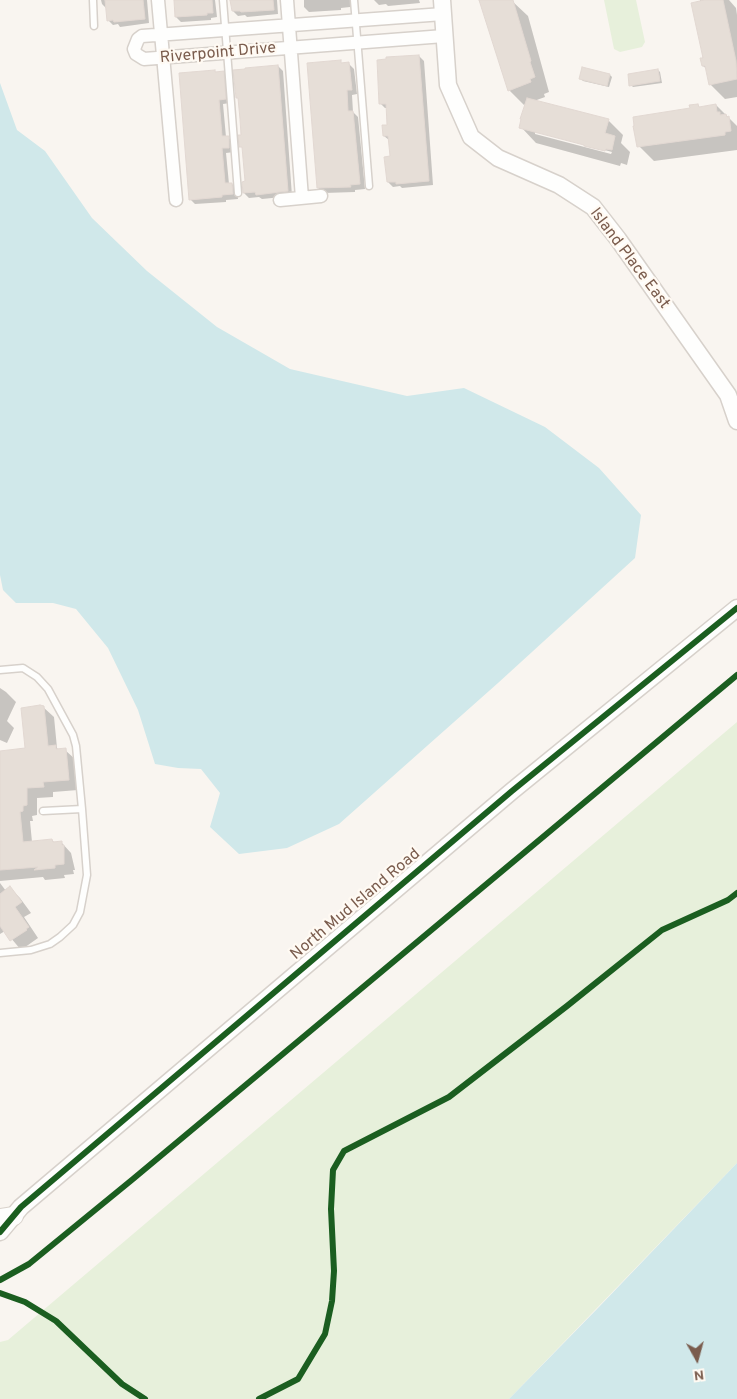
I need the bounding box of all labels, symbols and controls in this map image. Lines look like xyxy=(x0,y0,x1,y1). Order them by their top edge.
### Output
street label: Riverpoint Drive xyxy=(159,39,277,69)
street label: Island Place East xyxy=(585,205,673,313)
street label: North Mud Island Road xyxy=(287,845,425,965)
north arrow xyxy=(672,1334,722,1384)
text: N xyxy=(693,1365,705,1383)

